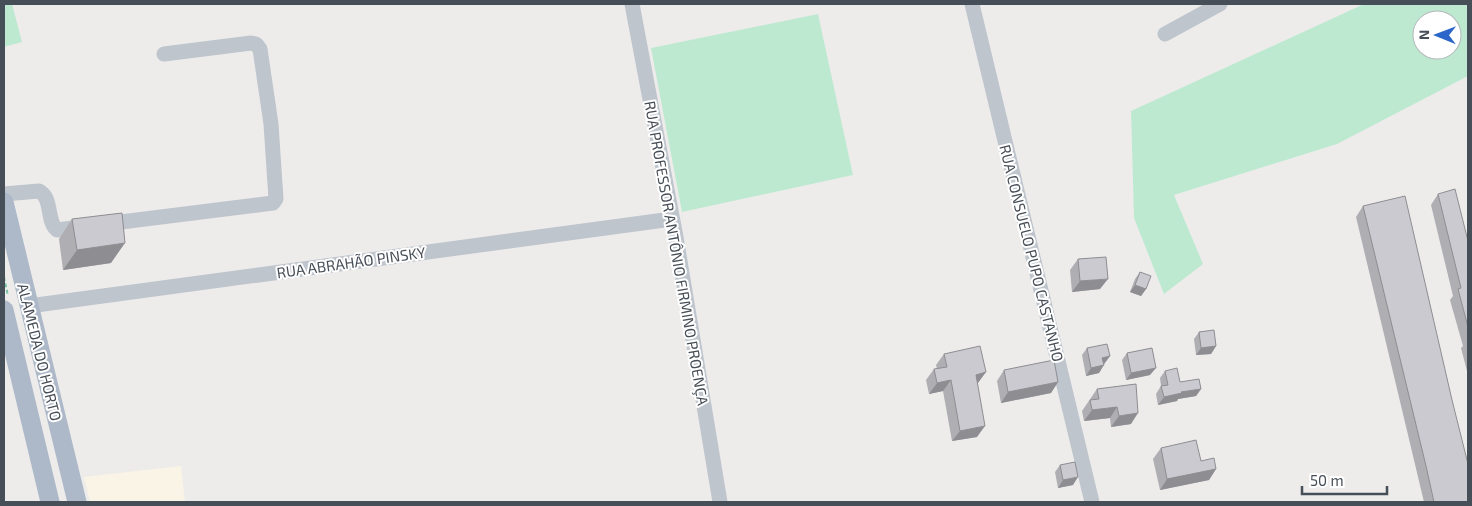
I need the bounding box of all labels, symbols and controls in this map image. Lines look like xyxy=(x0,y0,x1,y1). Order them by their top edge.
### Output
north arrow xyxy=(1412,10,1462,60)
text: N xyxy=(1415,30,1432,40)
street label: RUA PROFESSOR ANTÔNIO FIRMINO PROENÇA xyxy=(640,99,713,407)
street label: RUA CONSUELO PUPO CASTANHO xyxy=(996,143,1068,363)
street label: RUA ABRAHÃO PINSKY xyxy=(275,243,427,281)
street label: ALAMEDA DO HORTO xyxy=(14,281,66,423)
scale bar xyxy=(1302,464,1387,496)
text: 50 m xyxy=(1310,471,1344,489)

